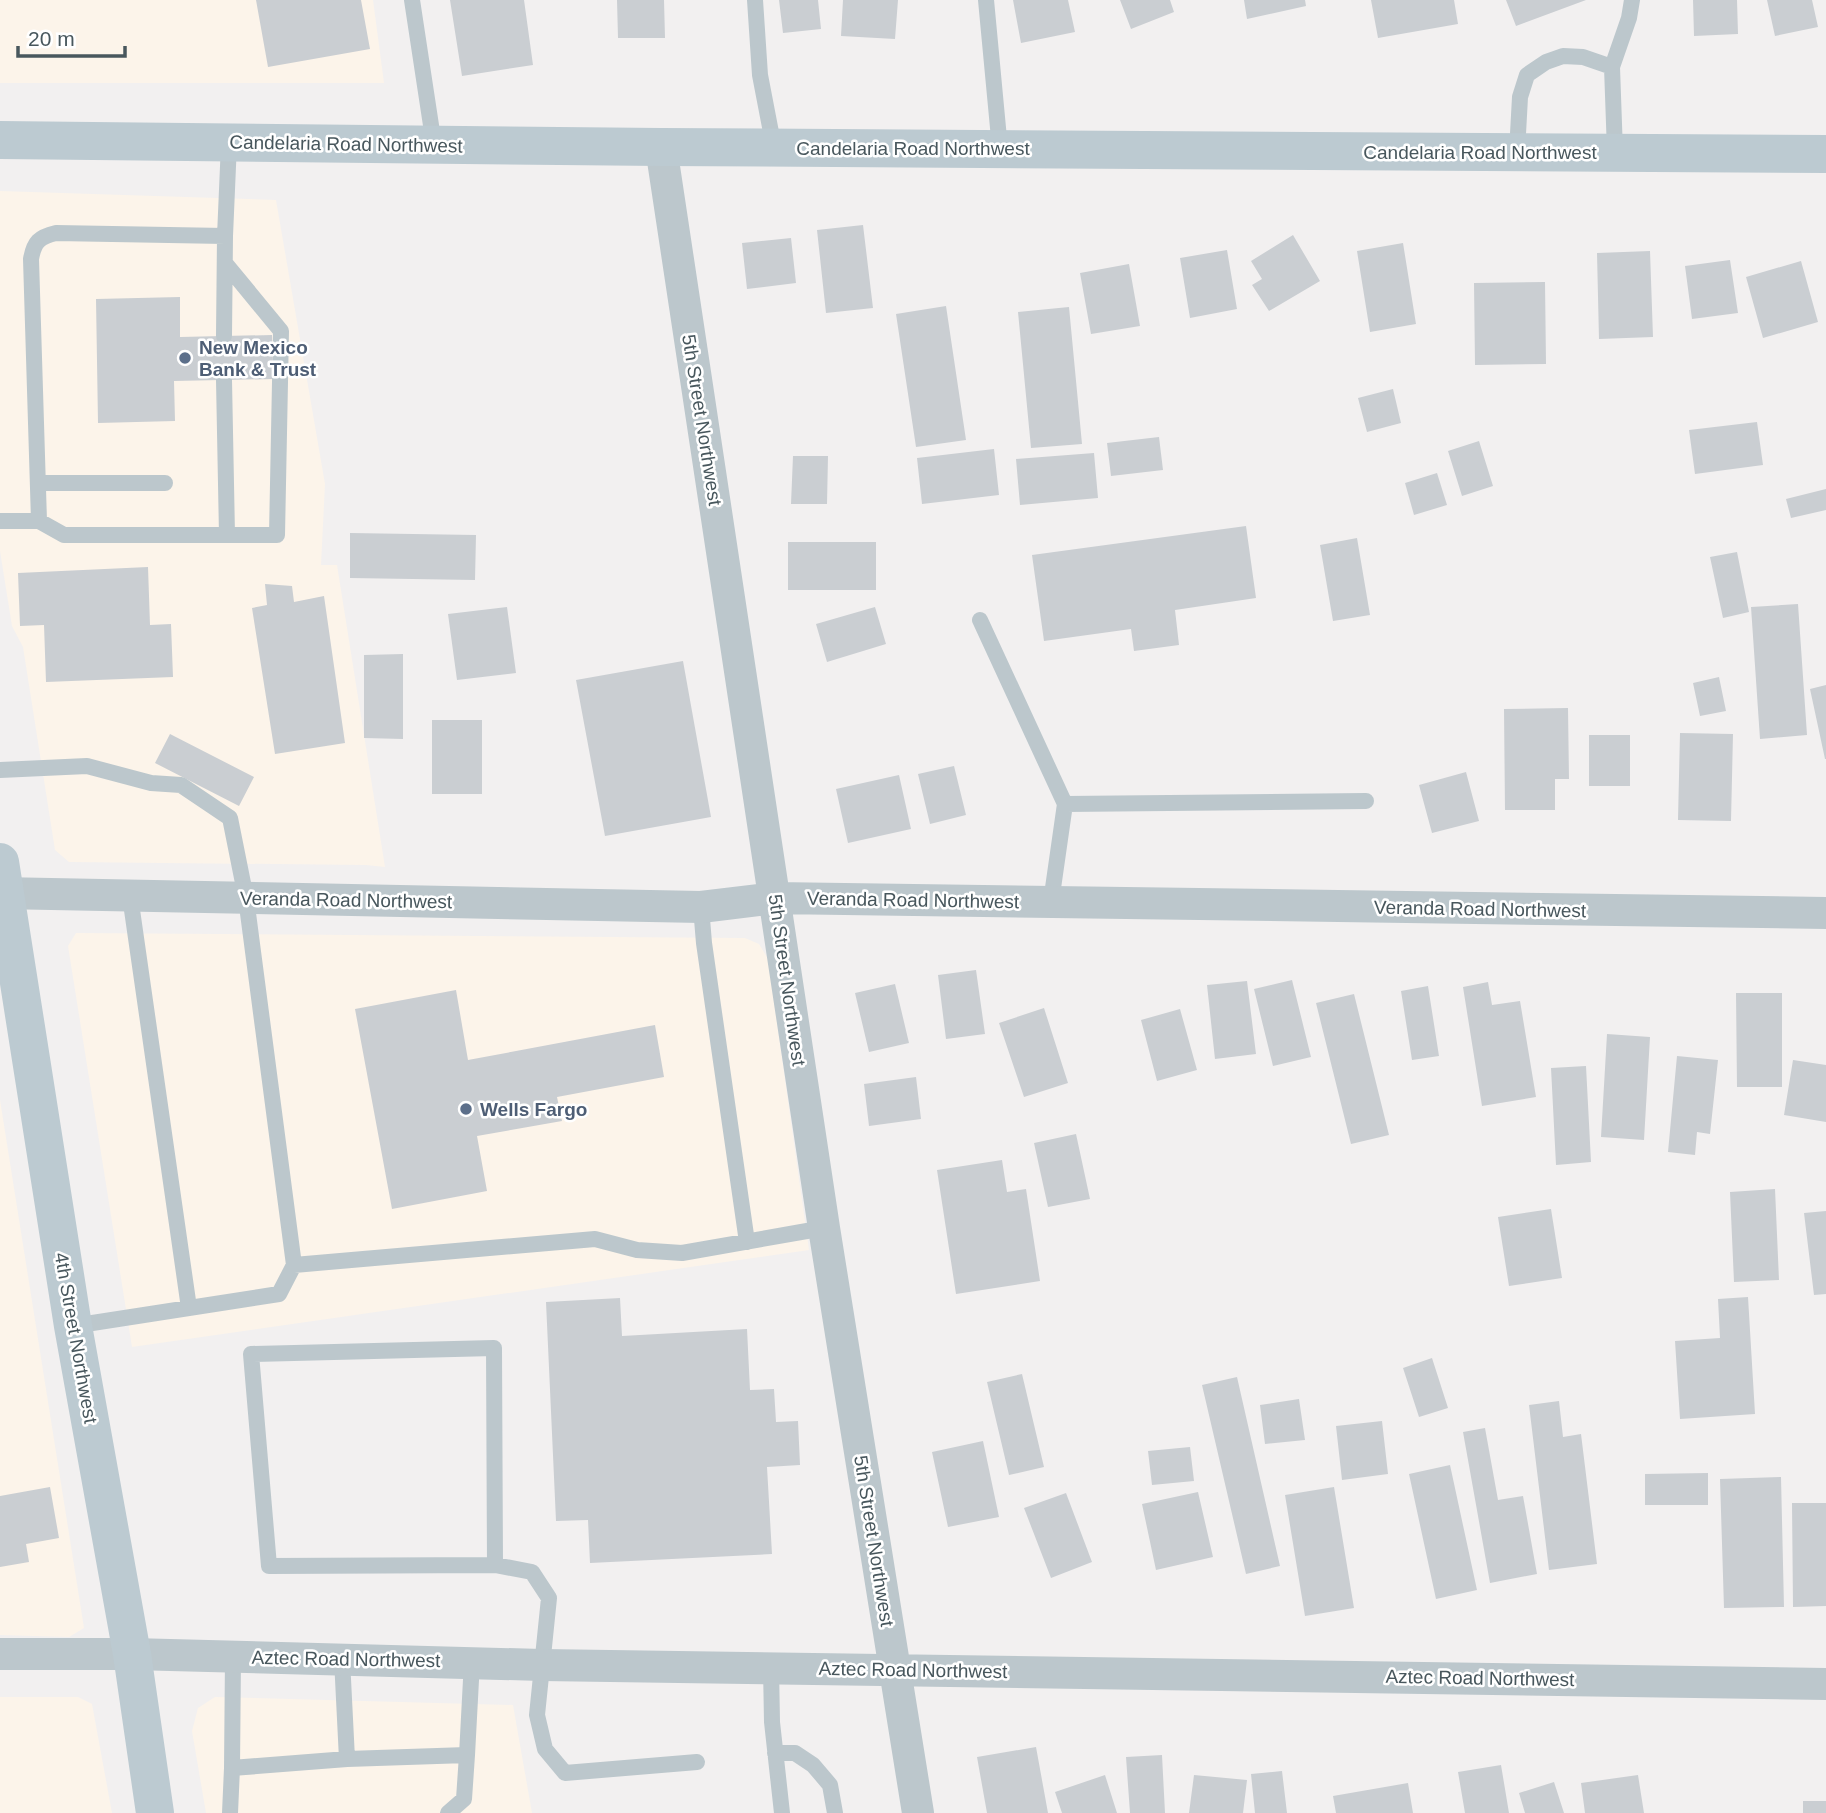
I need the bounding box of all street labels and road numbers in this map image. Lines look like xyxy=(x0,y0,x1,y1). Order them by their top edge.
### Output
street label: Candelaria Road Northwest xyxy=(229,131,464,157)
street label: Candelaria Road Northwest xyxy=(796,138,1030,159)
street label: Candelaria Road Northwest xyxy=(1363,142,1597,163)
street label: 5th Street Northwest xyxy=(678,333,726,508)
street label: Veranda Road Northwest xyxy=(240,888,453,912)
street label: Veranda Road Northwest xyxy=(807,888,1020,912)
street label: 5th Street Northwest xyxy=(765,893,810,1068)
street label: Veranda Road Northwest xyxy=(1374,897,1587,921)
street label: 4th Street Northwest xyxy=(51,1251,102,1426)
street label: 5th Street Northwest xyxy=(850,1454,898,1629)
street label: Aztec Road Northwest xyxy=(251,1647,441,1671)
street label: Aztec Road Northwest xyxy=(818,1658,1008,1682)
street label: Aztec Road Northwest xyxy=(1385,1666,1575,1690)

